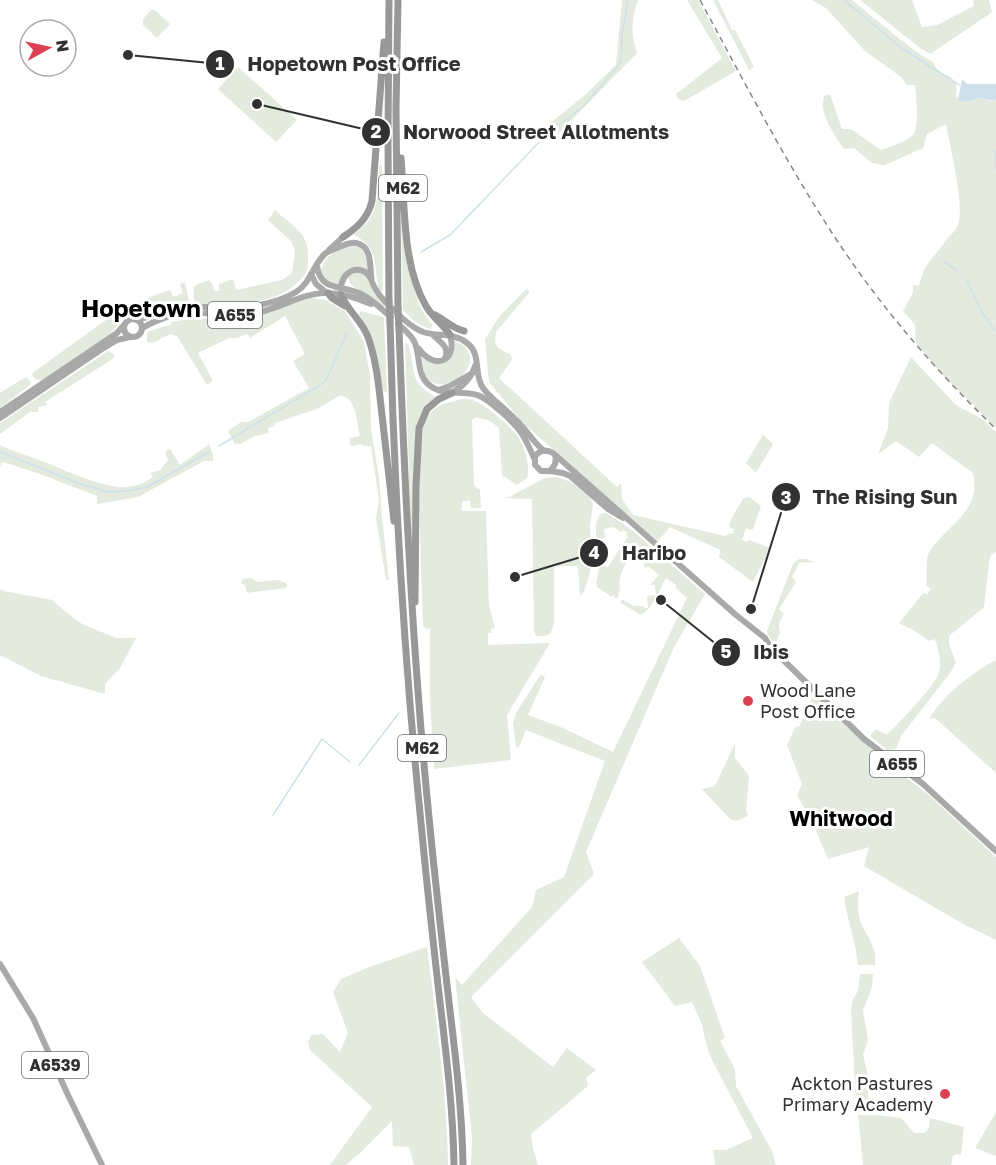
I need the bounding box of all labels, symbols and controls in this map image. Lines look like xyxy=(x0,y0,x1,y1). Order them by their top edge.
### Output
north arrow xyxy=(18,18,78,78)
text: N xyxy=(52,38,74,53)
callout: Hopetown Post Office xyxy=(205,45,472,83)
text: Hopetown Post Office xyxy=(247,51,461,75)
text: 1 xyxy=(215,52,225,74)
callout: Norwood Street Allotments xyxy=(361,113,681,151)
text: Norwood Street Allotments xyxy=(403,119,669,143)
text: 2 xyxy=(371,120,382,142)
road number: M62 xyxy=(379,175,427,201)
district label: Hopetown xyxy=(81,293,201,322)
road number: A655 xyxy=(208,302,262,328)
callout: The Rising Sun xyxy=(771,478,969,516)
text: The Rising Sun xyxy=(813,484,957,508)
text: 3 xyxy=(781,486,792,508)
callout: Haribo xyxy=(579,534,698,572)
text: Haribo xyxy=(622,540,686,564)
text: 4 xyxy=(588,541,600,563)
callout: Ibis xyxy=(711,633,801,671)
text: Ibis xyxy=(753,639,789,663)
text: 5 xyxy=(721,640,732,662)
place label: Wood Lane Post Office xyxy=(760,679,856,722)
marker: Wood Lane Post Office xyxy=(741,694,755,708)
road number: M62 xyxy=(398,735,446,761)
road number: A655 xyxy=(870,751,924,777)
district label: Whitwood xyxy=(789,805,893,831)
road number: A6539 xyxy=(22,1052,88,1078)
place label: Ackton Pastures Primary Academy xyxy=(782,1072,933,1115)
marker: Ackton Pastures Primary Academy xyxy=(938,1087,952,1101)

